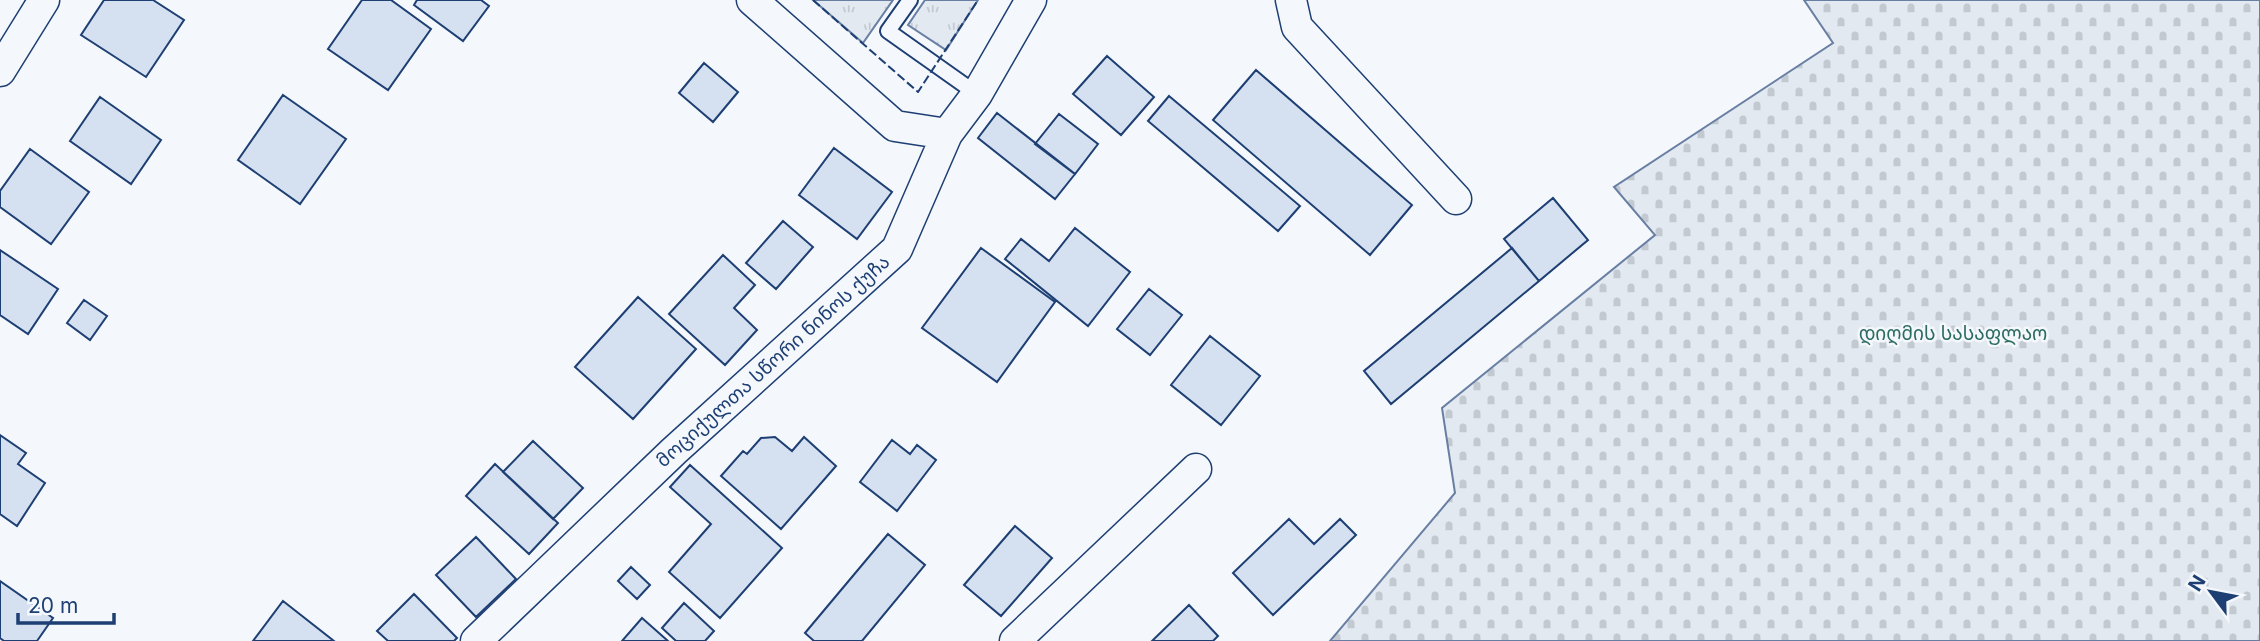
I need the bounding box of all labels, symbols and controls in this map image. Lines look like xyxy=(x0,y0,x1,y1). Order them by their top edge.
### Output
street label: მოციქულთა სწორი ნინოს ქუჩა xyxy=(652,250,895,473)
park label: დიღმის სასაფლაო xyxy=(1859,322,2047,346)
north arrow xyxy=(2176,557,2246,627)
text: N xyxy=(2183,571,2211,595)
scale bar xyxy=(18,582,114,626)
text: 20 m xyxy=(28,593,78,618)

